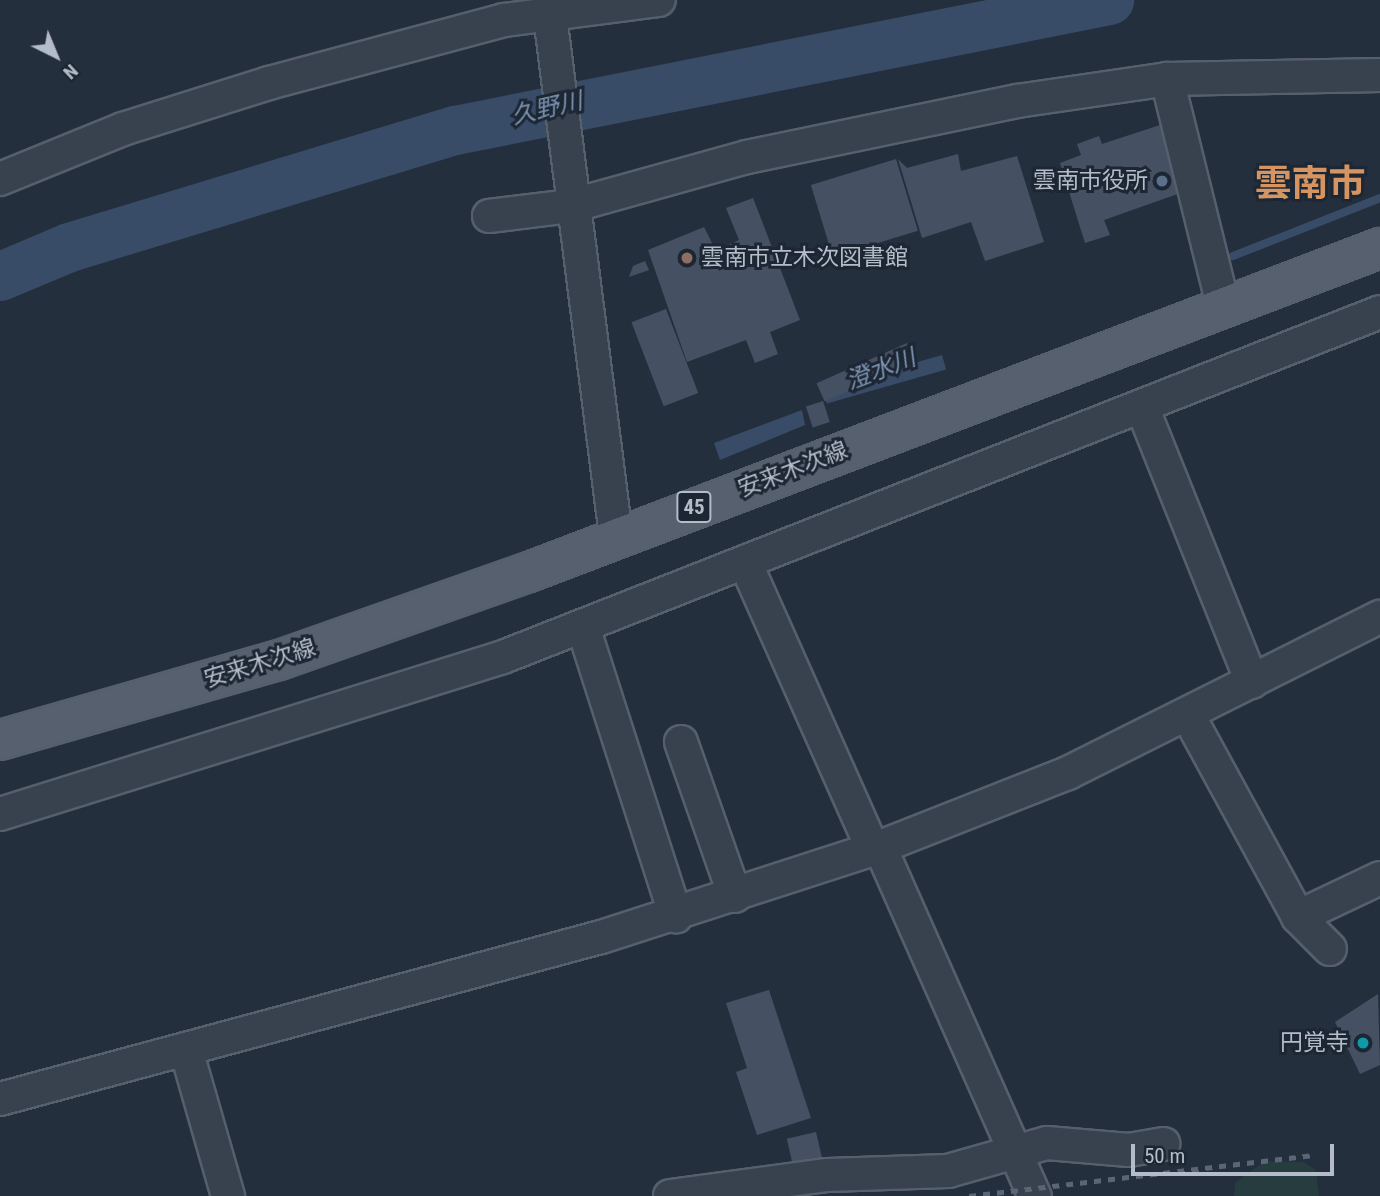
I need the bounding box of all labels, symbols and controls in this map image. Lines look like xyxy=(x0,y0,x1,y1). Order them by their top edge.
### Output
north arrow xyxy=(21,21,91,91)
text: N xyxy=(59,59,83,84)
water label: 久野川 xyxy=(509,87,585,131)
district label: 雲南市 xyxy=(1255,162,1365,206)
place label: 雲南市役所 xyxy=(1033,167,1148,195)
marker: 雲南市役所 xyxy=(1154,173,1170,189)
place label: 雲南市立木次図書館 xyxy=(701,244,908,272)
marker: 雲南市立木次図書館 xyxy=(679,250,695,266)
water label: 澄水川 xyxy=(842,344,920,396)
street label: 安来木次線 xyxy=(734,437,852,503)
road number: 45 xyxy=(675,490,713,524)
street label: 安来木次線 xyxy=(201,634,319,694)
place label: 円覚寺 xyxy=(1280,1029,1349,1057)
marker: 円覚寺 xyxy=(1355,1035,1371,1051)
scale bar xyxy=(1135,1130,1338,1174)
text: 50 m xyxy=(1144,1144,1185,1168)

